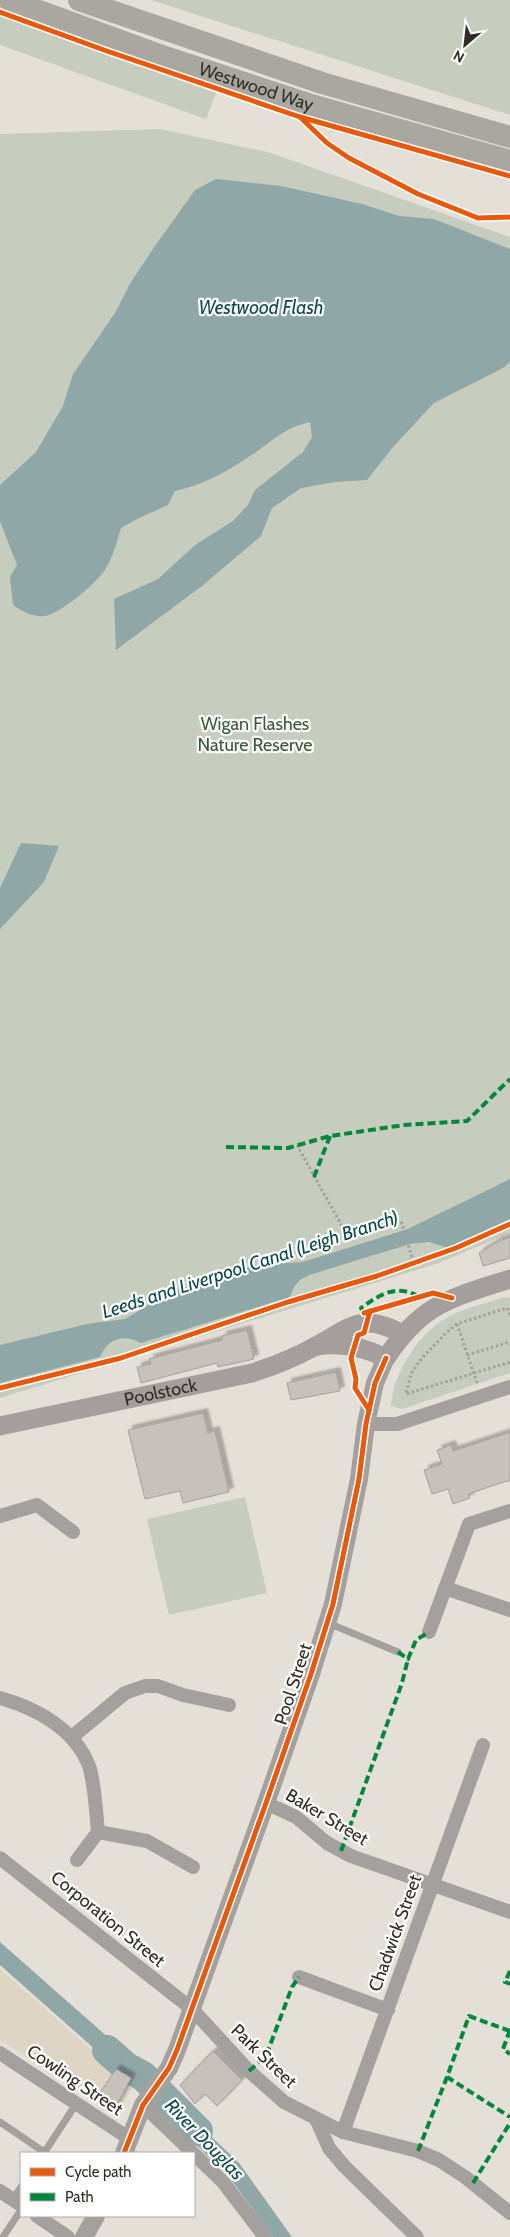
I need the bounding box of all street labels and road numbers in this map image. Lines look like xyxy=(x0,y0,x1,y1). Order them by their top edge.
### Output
street label: Westwood Way xyxy=(196,58,316,116)
street label: Poolstock xyxy=(122,1374,200,1411)
street label: Pool Street xyxy=(269,1640,317,1728)
street label: Baker Street xyxy=(282,1784,372,1850)
street label: Corporation Street xyxy=(46,1866,170,1972)
street label: Chadwick Street xyxy=(364,1871,426,1995)
street label: Park Street xyxy=(227,2019,301,2093)
street label: Cowling Street xyxy=(23,2040,127,2120)

